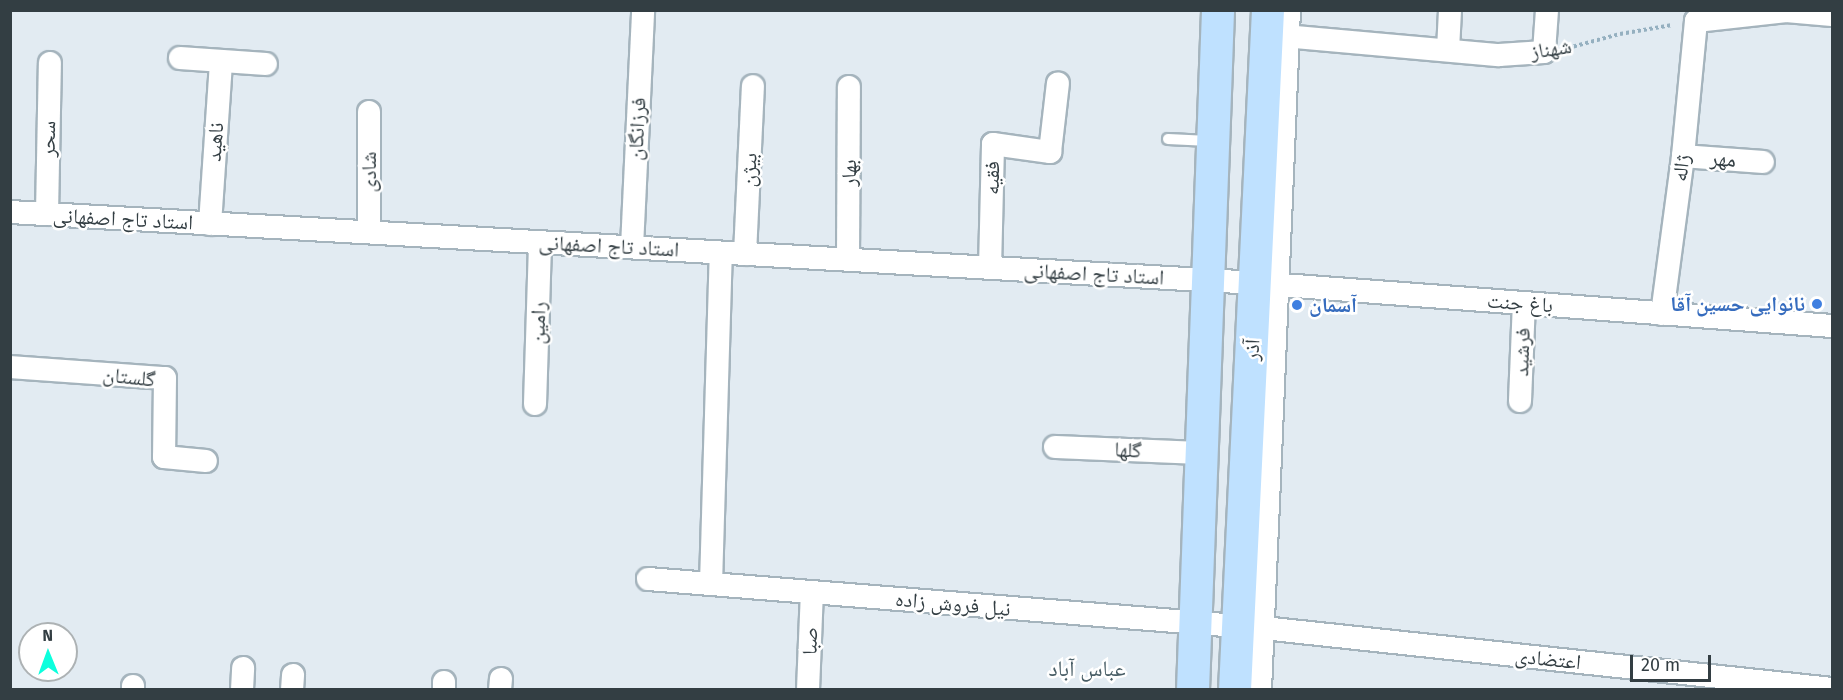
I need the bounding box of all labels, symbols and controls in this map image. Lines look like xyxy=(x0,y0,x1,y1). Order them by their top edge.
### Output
street label: شهناز xyxy=(1529,33,1573,65)
street label: فرزانگان xyxy=(623,97,651,161)
street label: سحر xyxy=(35,121,61,157)
street label: ناهید xyxy=(201,122,229,162)
street label: مهر xyxy=(1709,146,1737,172)
street label: شادی xyxy=(356,152,382,192)
street label: بیژن xyxy=(736,152,762,188)
street label: ژاله xyxy=(1667,153,1695,183)
street label: بهار xyxy=(836,159,862,187)
street label: فقیه xyxy=(979,161,1005,195)
street label: استاد تاج اصفهانی xyxy=(52,203,194,235)
street label: استاد تاج اصفهانی xyxy=(538,230,680,262)
street label: استاد تاج اصفهانی xyxy=(1023,258,1165,290)
street label: باغ جنت xyxy=(1486,288,1554,318)
place label: نانوایی حسین آقا xyxy=(1670,291,1805,317)
place label: آسمان xyxy=(1309,292,1357,318)
marker: نانوایی حسین آقا xyxy=(1810,297,1824,311)
marker: آسمان xyxy=(1290,298,1304,312)
street label: رامین xyxy=(525,301,551,345)
street label: فرشید xyxy=(1509,327,1535,377)
street label: آذر xyxy=(1239,338,1265,362)
street label: گلستان xyxy=(101,362,157,392)
street label: گلها xyxy=(1114,437,1142,463)
street label: نیل فروش زاده xyxy=(894,586,1012,622)
north arrow xyxy=(18,622,78,682)
text: N xyxy=(42,626,53,645)
street label: صبا xyxy=(797,627,823,655)
street label: اعتضادی xyxy=(1514,643,1582,675)
scale bar xyxy=(1633,643,1714,681)
text: 20 m xyxy=(1641,654,1680,676)
district label: عباس آباد xyxy=(1048,656,1126,682)

